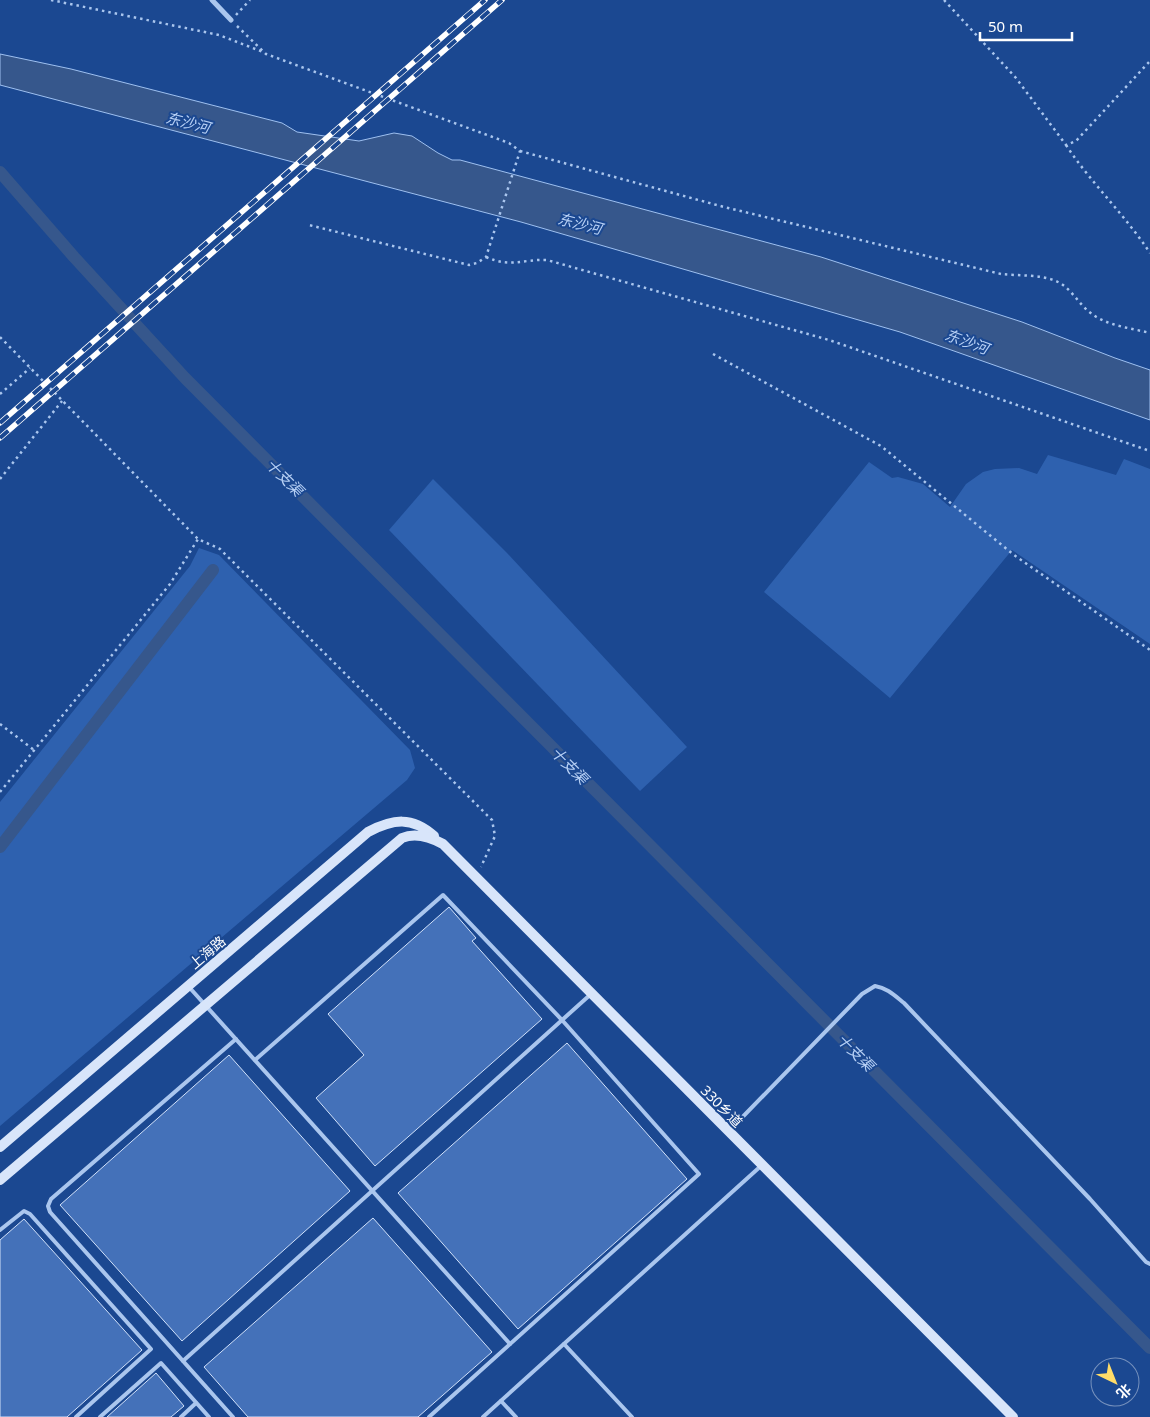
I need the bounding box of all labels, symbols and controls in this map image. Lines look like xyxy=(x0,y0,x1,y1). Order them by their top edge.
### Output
scale bar xyxy=(980,10,1072,42)
text: 50 m xyxy=(988,16,1023,36)
water label: 东沙河 xyxy=(164,107,215,138)
water label: 东沙河 xyxy=(556,208,607,239)
water label: 东沙河 xyxy=(942,324,994,359)
water label: 十支渠 xyxy=(262,454,309,501)
water label: 十支渠 xyxy=(547,742,594,789)
street label: 上海路 xyxy=(185,931,229,973)
water label: 十支渠 xyxy=(833,1029,880,1076)
street label: 330乡道 xyxy=(697,1081,747,1131)
north arrow xyxy=(1090,1357,1140,1407)
text: 北 xyxy=(1113,1380,1136,1404)

